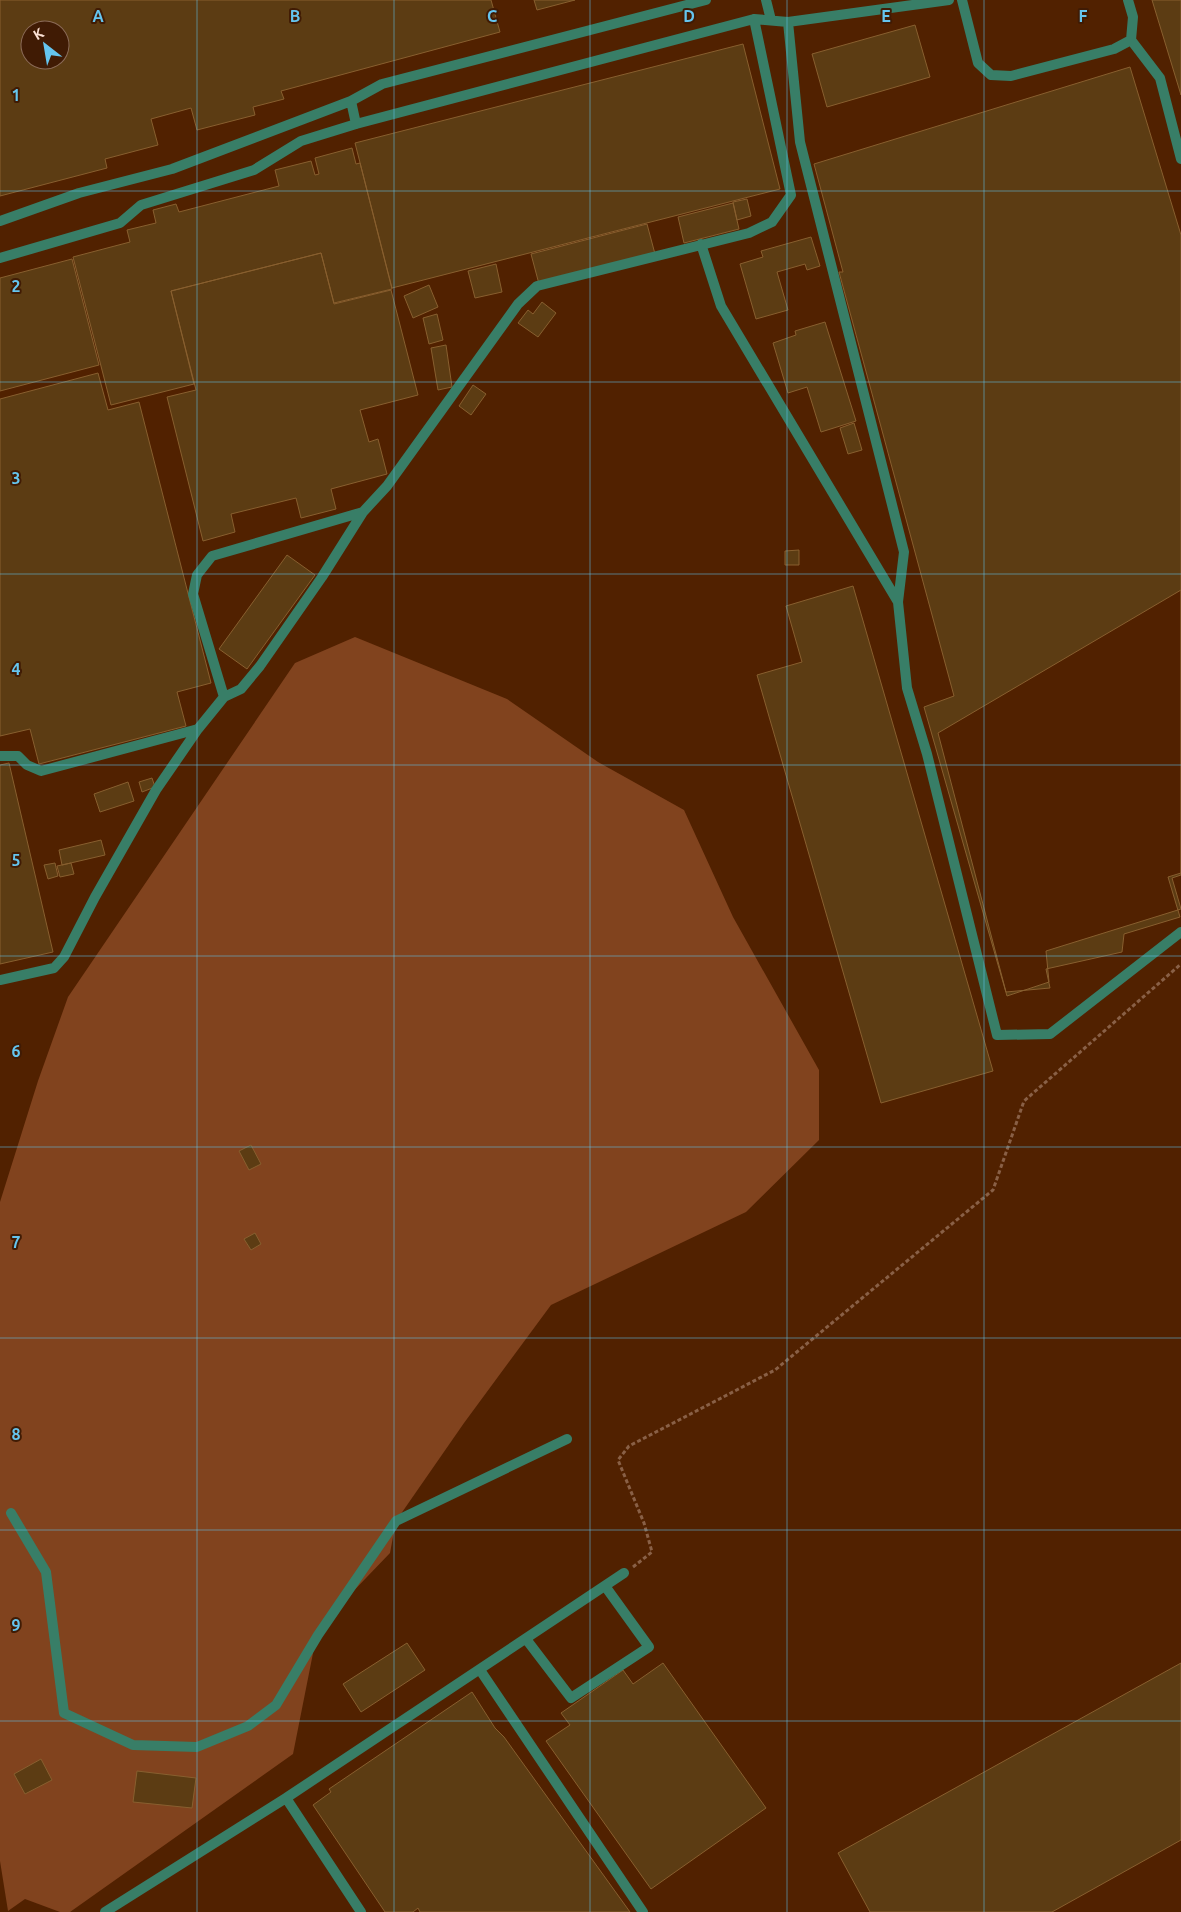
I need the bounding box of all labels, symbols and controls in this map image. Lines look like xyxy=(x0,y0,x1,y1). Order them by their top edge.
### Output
text: A xyxy=(92,7,104,25)
text: B xyxy=(290,7,300,25)
text: C xyxy=(487,7,497,25)
text: D xyxy=(683,7,695,25)
text: E xyxy=(881,7,891,25)
text: F xyxy=(1079,7,1088,25)
north arrow xyxy=(20,20,70,70)
text: K xyxy=(30,24,47,43)
text: 1 xyxy=(11,86,21,104)
text: 2 xyxy=(11,277,21,295)
text: 3 xyxy=(11,469,21,487)
text: 4 xyxy=(11,660,21,678)
text: 5 xyxy=(11,851,21,869)
text: 6 xyxy=(11,1042,21,1060)
text: 7 xyxy=(11,1233,21,1251)
text: 8 xyxy=(11,1425,21,1443)
text: 9 xyxy=(11,1616,21,1634)

